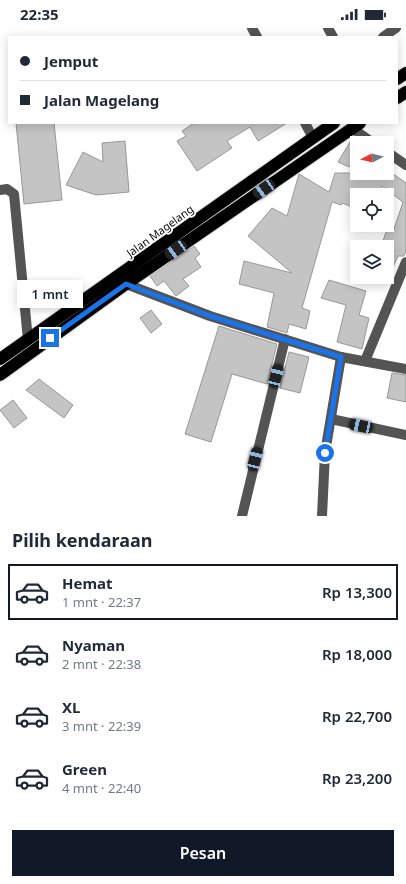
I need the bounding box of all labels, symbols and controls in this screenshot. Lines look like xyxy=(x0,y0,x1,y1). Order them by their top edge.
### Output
text: 22:35 xyxy=(20,4,59,24)
text: Jemput xyxy=(44,51,98,71)
text: Jalan Magelang xyxy=(44,90,159,110)
north arrow xyxy=(350,136,394,180)
map controls xyxy=(350,136,394,284)
car xyxy=(251,177,277,201)
button: locate xyxy=(350,188,394,232)
street label: Jalan Magelang xyxy=(122,201,196,261)
car xyxy=(163,238,189,262)
button: layers xyxy=(350,240,394,284)
callout: 1 mnt xyxy=(17,280,83,308)
text: 1 mnt xyxy=(32,285,68,303)
route end xyxy=(41,329,59,347)
car xyxy=(267,363,285,389)
car xyxy=(348,418,374,434)
route start xyxy=(316,444,334,462)
car xyxy=(246,446,264,472)
text: Pilih kendaraan xyxy=(12,528,152,552)
text: Hemat xyxy=(62,573,113,593)
icon: car xyxy=(14,574,50,610)
text: Rp 13,300 xyxy=(322,582,392,602)
text: 1 mnt · 22:37 xyxy=(62,593,141,611)
text: Nyaman xyxy=(62,635,125,655)
icon: car xyxy=(14,636,50,672)
text: Rp 18,000 xyxy=(322,644,392,664)
text: 2 mnt · 22:38 xyxy=(62,655,141,673)
text: XL xyxy=(62,697,80,717)
icon: car xyxy=(14,698,50,734)
text: Rp 22,700 xyxy=(322,706,392,726)
text: 3 mnt · 22:39 xyxy=(62,717,141,735)
text: Green xyxy=(62,759,107,779)
icon: car xyxy=(14,760,50,796)
text: Rp 23,200 xyxy=(322,768,392,788)
text: 4 mnt · 22:40 xyxy=(62,779,141,797)
button: Pesan xyxy=(12,830,394,876)

